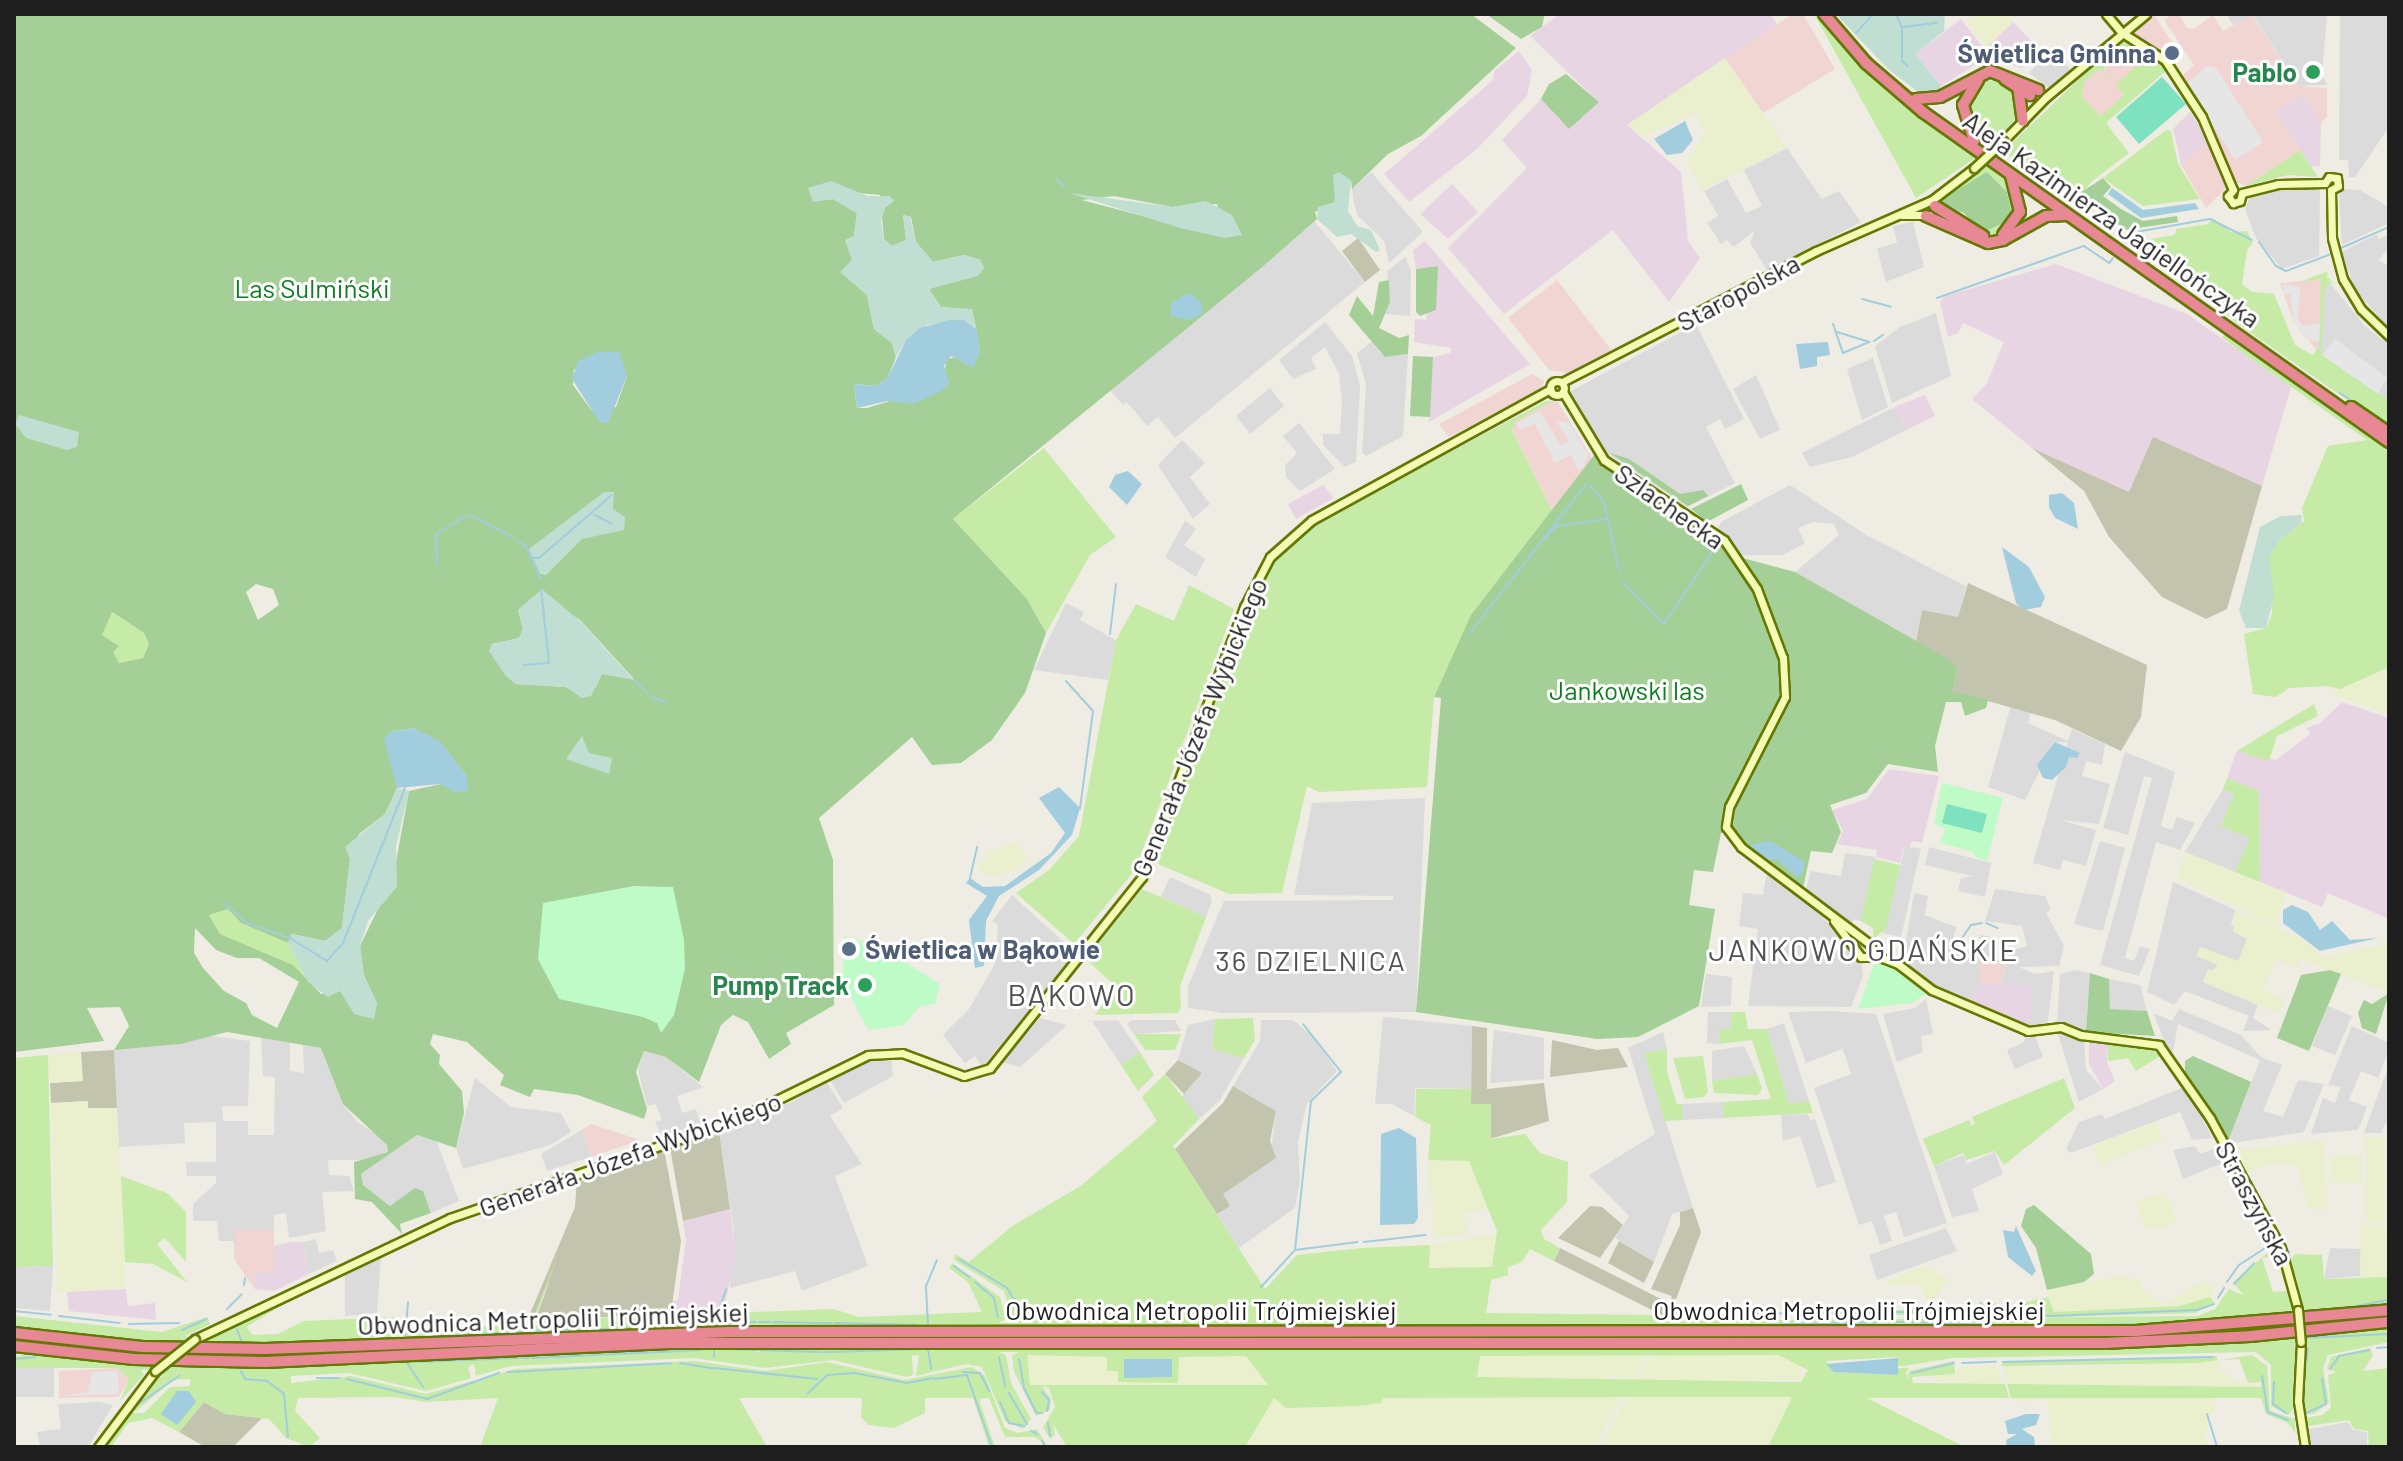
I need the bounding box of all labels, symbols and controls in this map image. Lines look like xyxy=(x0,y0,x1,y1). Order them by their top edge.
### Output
place label: Świetlica Gminna xyxy=(1957,37,2156,69)
marker: Świetlica Gminna xyxy=(2163,44,2181,62)
place label: Pablo xyxy=(2232,56,2297,88)
marker: Pablo xyxy=(2304,63,2322,81)
street label: Aleja Kazimierza Jagiellończyka xyxy=(1958,104,2266,334)
street label: Staropolska xyxy=(1671,247,1805,337)
park label: Las Sulmiński xyxy=(234,272,390,304)
street label: Szlachecka xyxy=(1609,457,1731,555)
street label: Generała Józefa Wybickiego xyxy=(1125,573,1273,881)
park label: Jankowski las xyxy=(1549,674,1705,706)
district label: JANKOWO GDAŃSKIE xyxy=(1709,931,2019,967)
place label: Świetlica w Bąkowie xyxy=(865,933,1100,965)
marker: Świetlica w Bąkowie xyxy=(840,940,858,958)
district label: 36 DZIELNICA xyxy=(1215,943,1407,977)
place label: Pump Track xyxy=(713,969,849,1001)
marker: Pump Track xyxy=(856,976,874,994)
district label: BĄKOWO xyxy=(1007,976,1137,1012)
street label: Generała Józefa Wybickiego xyxy=(475,1085,785,1223)
street label: Straszyńska xyxy=(2209,1136,2301,1270)
street label: Obwodnica Metropolii Trójmiejskiej xyxy=(1005,1294,1397,1326)
street label: Obwodnica Metropolii Trójmiejskiej xyxy=(1653,1294,2045,1326)
street label: Obwodnica Metropolii Trójmiejskiej xyxy=(357,1296,749,1340)

